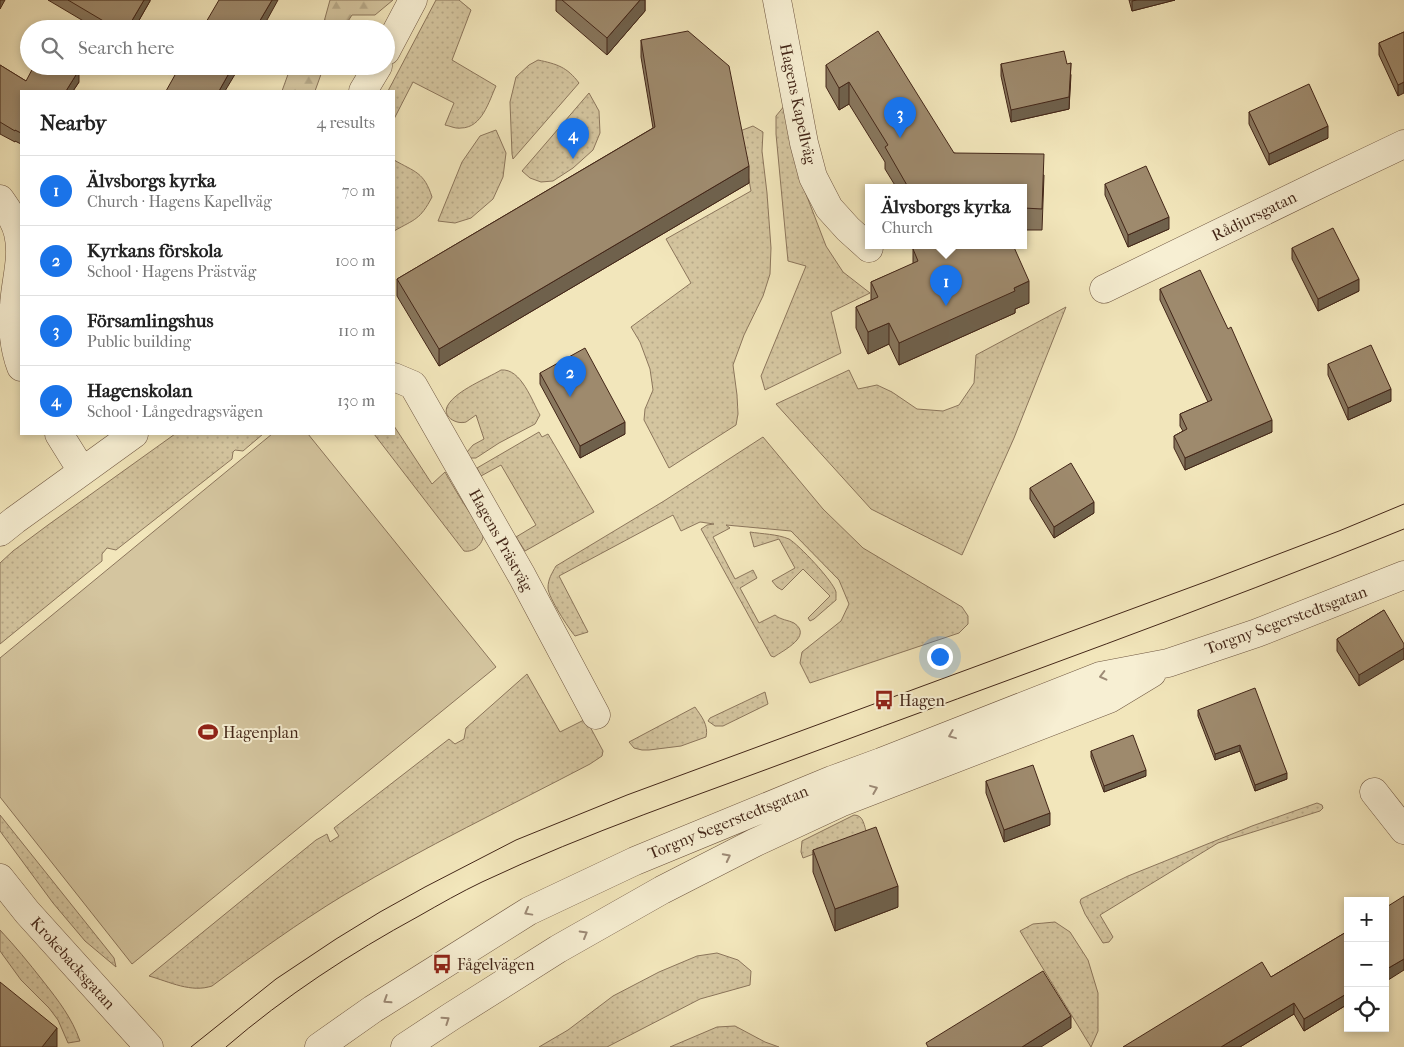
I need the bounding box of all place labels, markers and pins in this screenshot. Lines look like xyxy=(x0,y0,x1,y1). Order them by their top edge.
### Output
pin: 3 xyxy=(884,97,916,138)
pin: 4 xyxy=(557,118,589,159)
pin: 1 xyxy=(930,265,962,306)
pin: 2 xyxy=(554,356,586,397)
bus stop icon: Hagen xyxy=(873,689,895,711)
place label: Hagen xyxy=(899,691,946,710)
sports icon: Hagenplan xyxy=(197,721,219,743)
place label: Hagenplan xyxy=(223,723,299,742)
bus stop icon: Fågelvägen xyxy=(431,953,453,975)
place label: Fågelvägen xyxy=(457,955,535,974)

